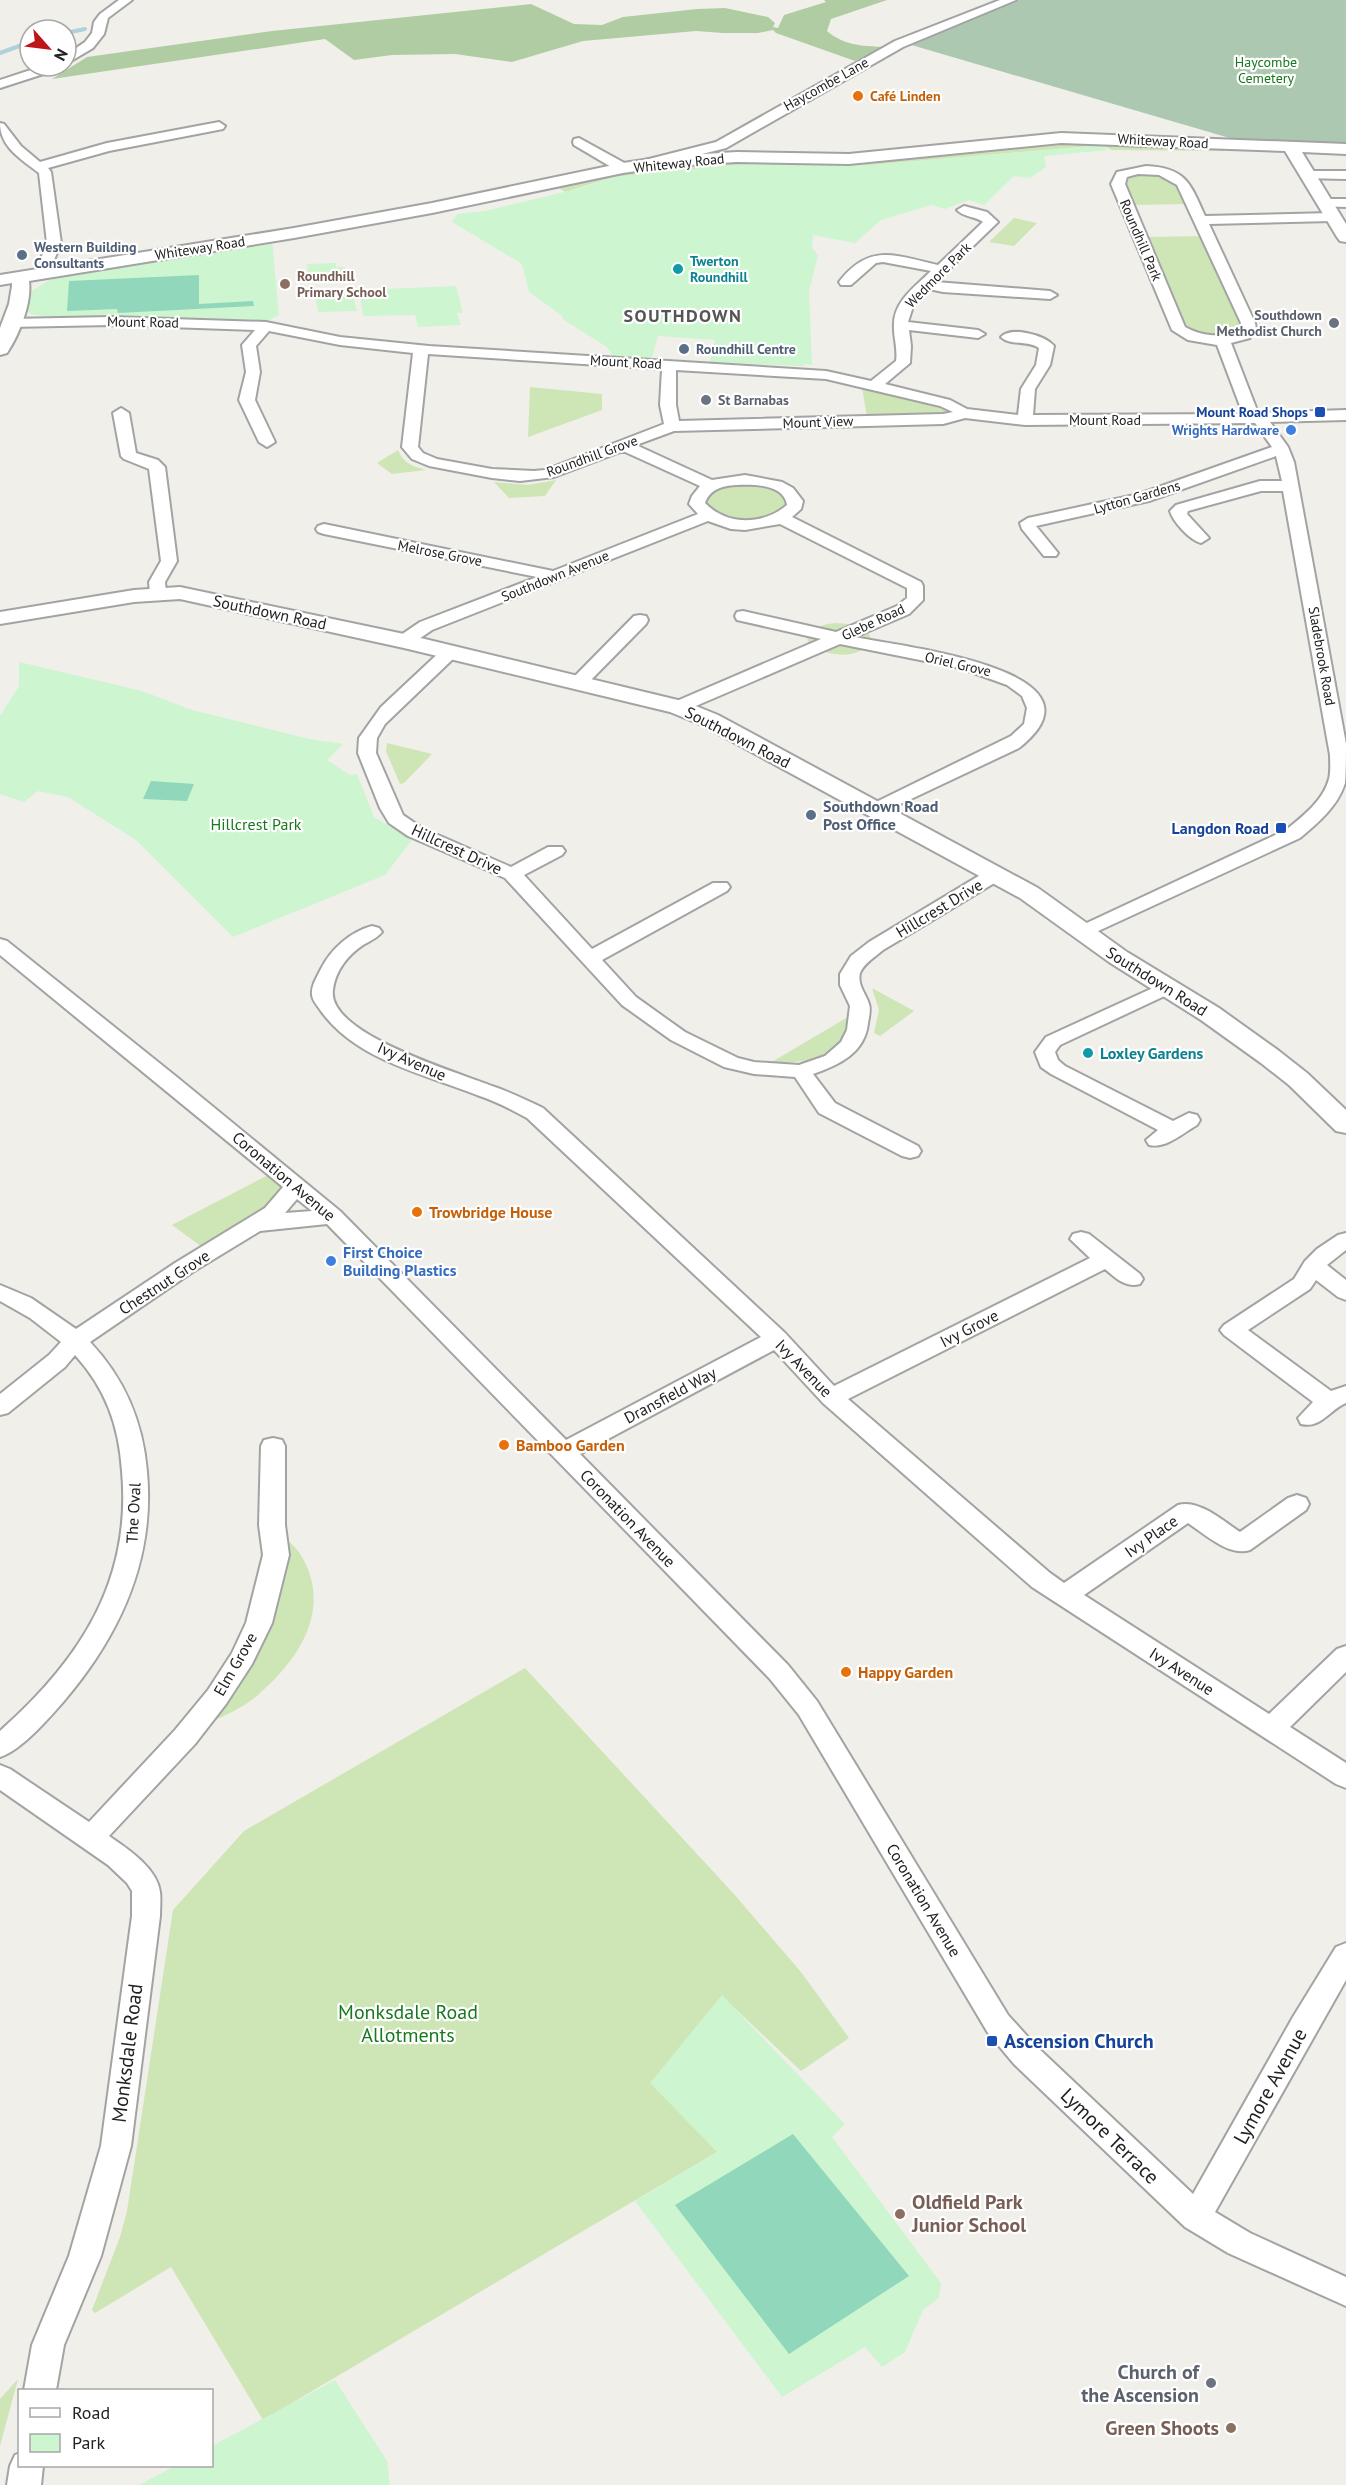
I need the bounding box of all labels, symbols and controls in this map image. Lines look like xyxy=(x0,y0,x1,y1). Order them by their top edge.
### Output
north arrow xyxy=(18,18,78,78)
text: N xyxy=(50,46,73,64)
street label: Haycombe Lane xyxy=(780,53,872,115)
park label: Haycombe Cemetery xyxy=(1235,53,1297,87)
place label: Café Linden xyxy=(870,87,941,105)
marker: Café Linden xyxy=(851,89,865,103)
street label: Whiteway Road xyxy=(1117,130,1209,152)
street label: Whiteway Road xyxy=(633,149,725,177)
street label: Roundhill Park xyxy=(1116,196,1166,284)
street label: Whiteway Road xyxy=(154,232,246,264)
place label: Western Building Consultants xyxy=(34,238,137,272)
street label: Wedmore Park xyxy=(901,238,975,312)
marker: Western Building Consultants xyxy=(15,248,29,262)
place label: Twerton Roundhill xyxy=(690,252,748,286)
marker: Twerton Roundhill xyxy=(671,262,685,276)
place label: Roundhill Primary School xyxy=(297,267,387,301)
marker: Roundhill Primary School xyxy=(278,277,292,291)
district label: SOUTHDOWN xyxy=(624,304,742,327)
place label: Southdown Methodist Church xyxy=(1217,306,1322,340)
street label: Mount Road xyxy=(107,312,179,332)
marker: Southdown Methodist Church xyxy=(1327,316,1341,330)
place label: Roundhill Centre xyxy=(696,340,796,358)
marker: Roundhill Centre xyxy=(677,342,691,356)
street label: Mount Road xyxy=(590,351,662,373)
place label: St Barnabas xyxy=(718,391,789,409)
marker: St Barnabas xyxy=(699,393,713,407)
place label: Mount Road Shops xyxy=(1196,403,1308,421)
marker: Mount Road Shops xyxy=(1313,405,1327,419)
street label: Mount Road xyxy=(1069,411,1141,429)
street label: Mount View xyxy=(782,412,854,432)
place label: Wrights Hardware xyxy=(1172,421,1279,439)
marker: Wrights Hardware xyxy=(1284,423,1298,437)
street label: Roundhill Grove xyxy=(544,431,640,481)
street label: Lytton Gardens xyxy=(1092,476,1182,518)
street label: Melrose Grove xyxy=(396,536,484,570)
street label: Southdown Avenue xyxy=(498,546,612,606)
street label: Southdown Road xyxy=(211,590,329,634)
street label: Glebe Road xyxy=(838,600,908,644)
street label: Sladebrook Road xyxy=(1304,605,1340,707)
street label: Oriel Grove xyxy=(923,648,993,680)
street label: Southdown Road xyxy=(682,702,794,772)
place label: Southdown Road Post Office xyxy=(823,796,938,834)
marker: Southdown Road Post Office xyxy=(804,808,818,822)
park label: Hillcrest Park xyxy=(210,814,302,834)
place label: Langdon Road xyxy=(1172,818,1269,838)
street label: Hillcrest Drive xyxy=(409,819,505,879)
marker: Langdon Road xyxy=(1274,821,1288,835)
street label: Hillcrest Drive xyxy=(892,874,986,942)
street label: Southdown Road xyxy=(1103,942,1211,1020)
street label: Ivy Avenue xyxy=(375,1037,449,1085)
place label: Loxley Gardens xyxy=(1100,1043,1204,1063)
marker: Loxley Gardens xyxy=(1081,1046,1095,1060)
street label: Coronation Avenue xyxy=(228,1127,340,1225)
place label: Trowbridge House xyxy=(429,1202,552,1222)
marker: Trowbridge House xyxy=(410,1205,424,1219)
place label: First Choice Building Plastics xyxy=(343,1242,457,1280)
street label: Chestnut Grove xyxy=(115,1245,213,1319)
marker: First Choice Building Plastics xyxy=(324,1254,338,1268)
street label: Ivy Grove xyxy=(936,1305,1002,1351)
street label: Ivy Avenue xyxy=(771,1335,837,1401)
street label: Dransfield Way xyxy=(621,1362,720,1428)
place label: Bamboo Garden xyxy=(516,1435,625,1455)
marker: Bamboo Garden xyxy=(497,1438,511,1452)
street label: Coronation Avenue xyxy=(576,1465,680,1571)
street label: The Oval xyxy=(121,1482,145,1544)
street label: Ivy Place xyxy=(1121,1511,1181,1561)
street label: Elm Grove xyxy=(209,1629,261,1699)
street label: Ivy Avenue xyxy=(1146,1643,1218,1699)
place label: Happy Garden xyxy=(858,1662,953,1682)
marker: Happy Garden xyxy=(839,1665,853,1679)
street label: Coronation Avenue xyxy=(882,1840,966,1960)
street label: Monksdale Road xyxy=(106,1982,148,2124)
park label: Monksdale Road Allotments xyxy=(338,1999,478,2048)
street label: Lymore Avenue xyxy=(1227,2023,1313,2149)
place label: Ascension Church xyxy=(1004,2028,1154,2054)
marker: Ascension Church xyxy=(985,2034,999,2048)
street label: Lymore Terrace xyxy=(1055,2082,1165,2190)
place label: Oldfield Park Junior School xyxy=(911,2189,1026,2238)
marker: Oldfield Park Junior School xyxy=(893,2207,907,2221)
place label: Church of the Ascension xyxy=(1081,2359,1201,2408)
marker: Church of the Ascension xyxy=(1204,2376,1218,2390)
legend xyxy=(18,2389,213,2467)
text: Road xyxy=(72,2401,110,2424)
place label: Green Shoots xyxy=(1105,2415,1219,2441)
marker: Green Shoots xyxy=(1224,2421,1238,2435)
text: Park xyxy=(72,2431,105,2454)

